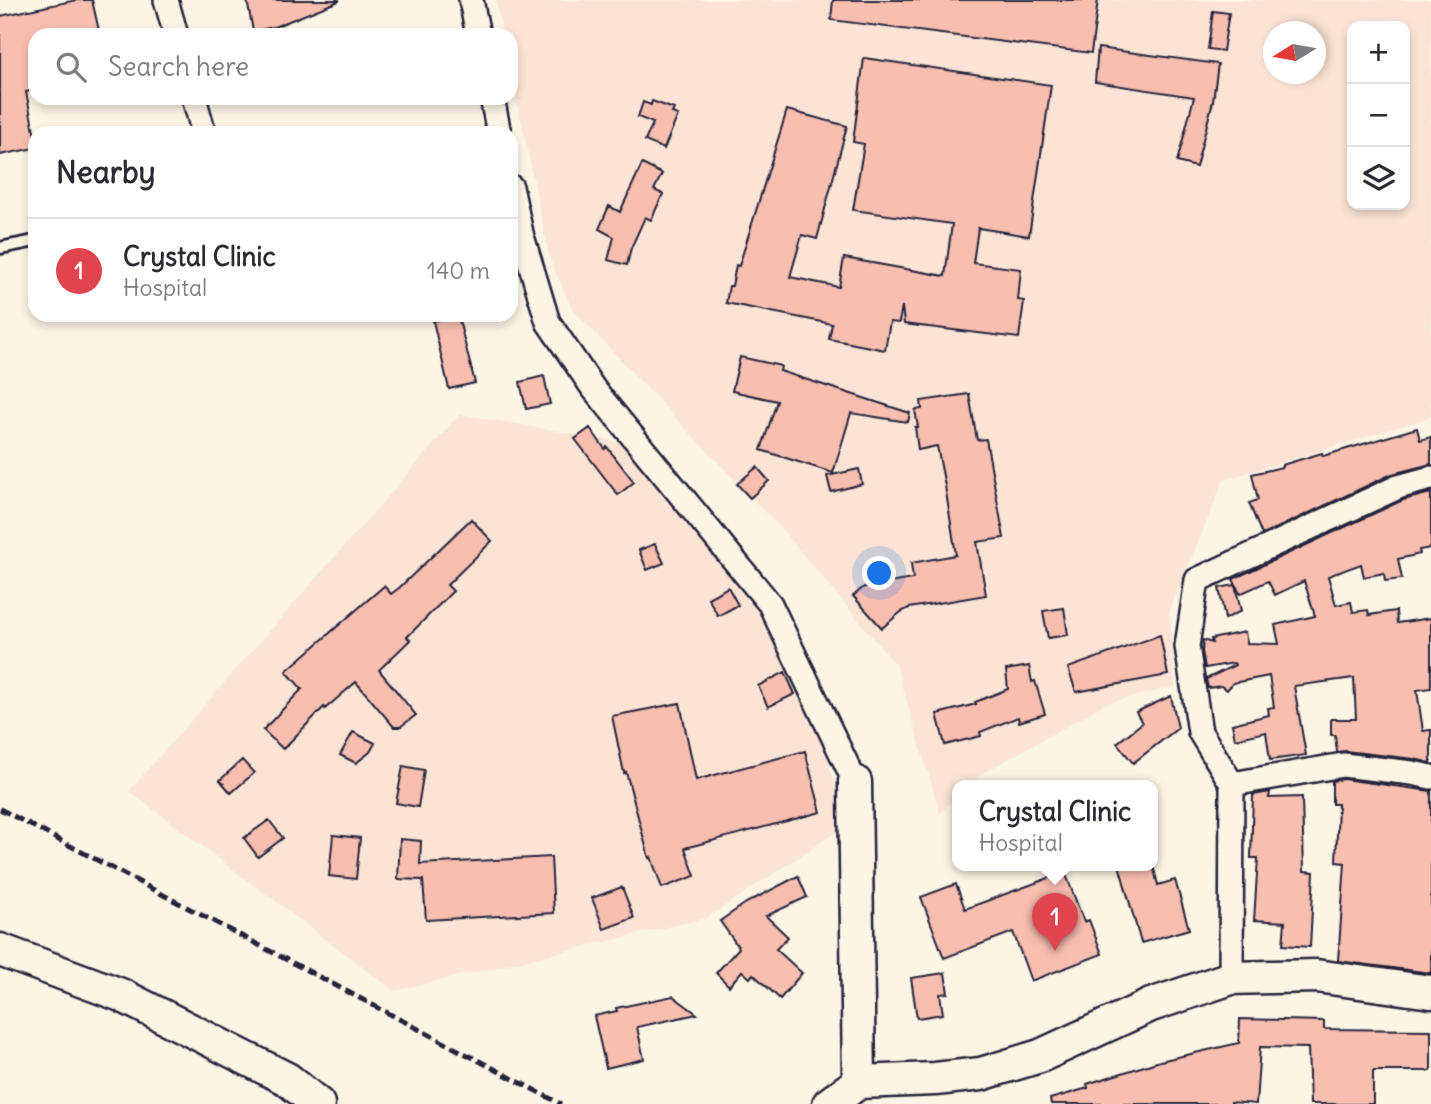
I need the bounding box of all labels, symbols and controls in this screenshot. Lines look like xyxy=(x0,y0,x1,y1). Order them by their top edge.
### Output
north arrow xyxy=(1263,21,1326,84)
map controls xyxy=(1347,21,1410,210)
button: + xyxy=(1347,21,1410,84)
search box xyxy=(28,28,518,105)
icon: search xyxy=(52,48,90,86)
text: Search here xyxy=(108,50,249,83)
button: − xyxy=(1347,84,1410,147)
button: layers xyxy=(1347,147,1410,210)
text: Nearby xyxy=(56,153,156,191)
text: Crystal Clinic xyxy=(123,240,276,273)
text: 1 xyxy=(74,256,84,285)
text: 140 m xyxy=(427,256,490,285)
text: Hospital xyxy=(123,273,207,302)
your location xyxy=(862,556,896,590)
popup xyxy=(952,780,1158,871)
text: Crystal Clinic xyxy=(979,795,1131,828)
text: Hospital xyxy=(979,828,1063,857)
pin: 1 xyxy=(1032,893,1078,951)

